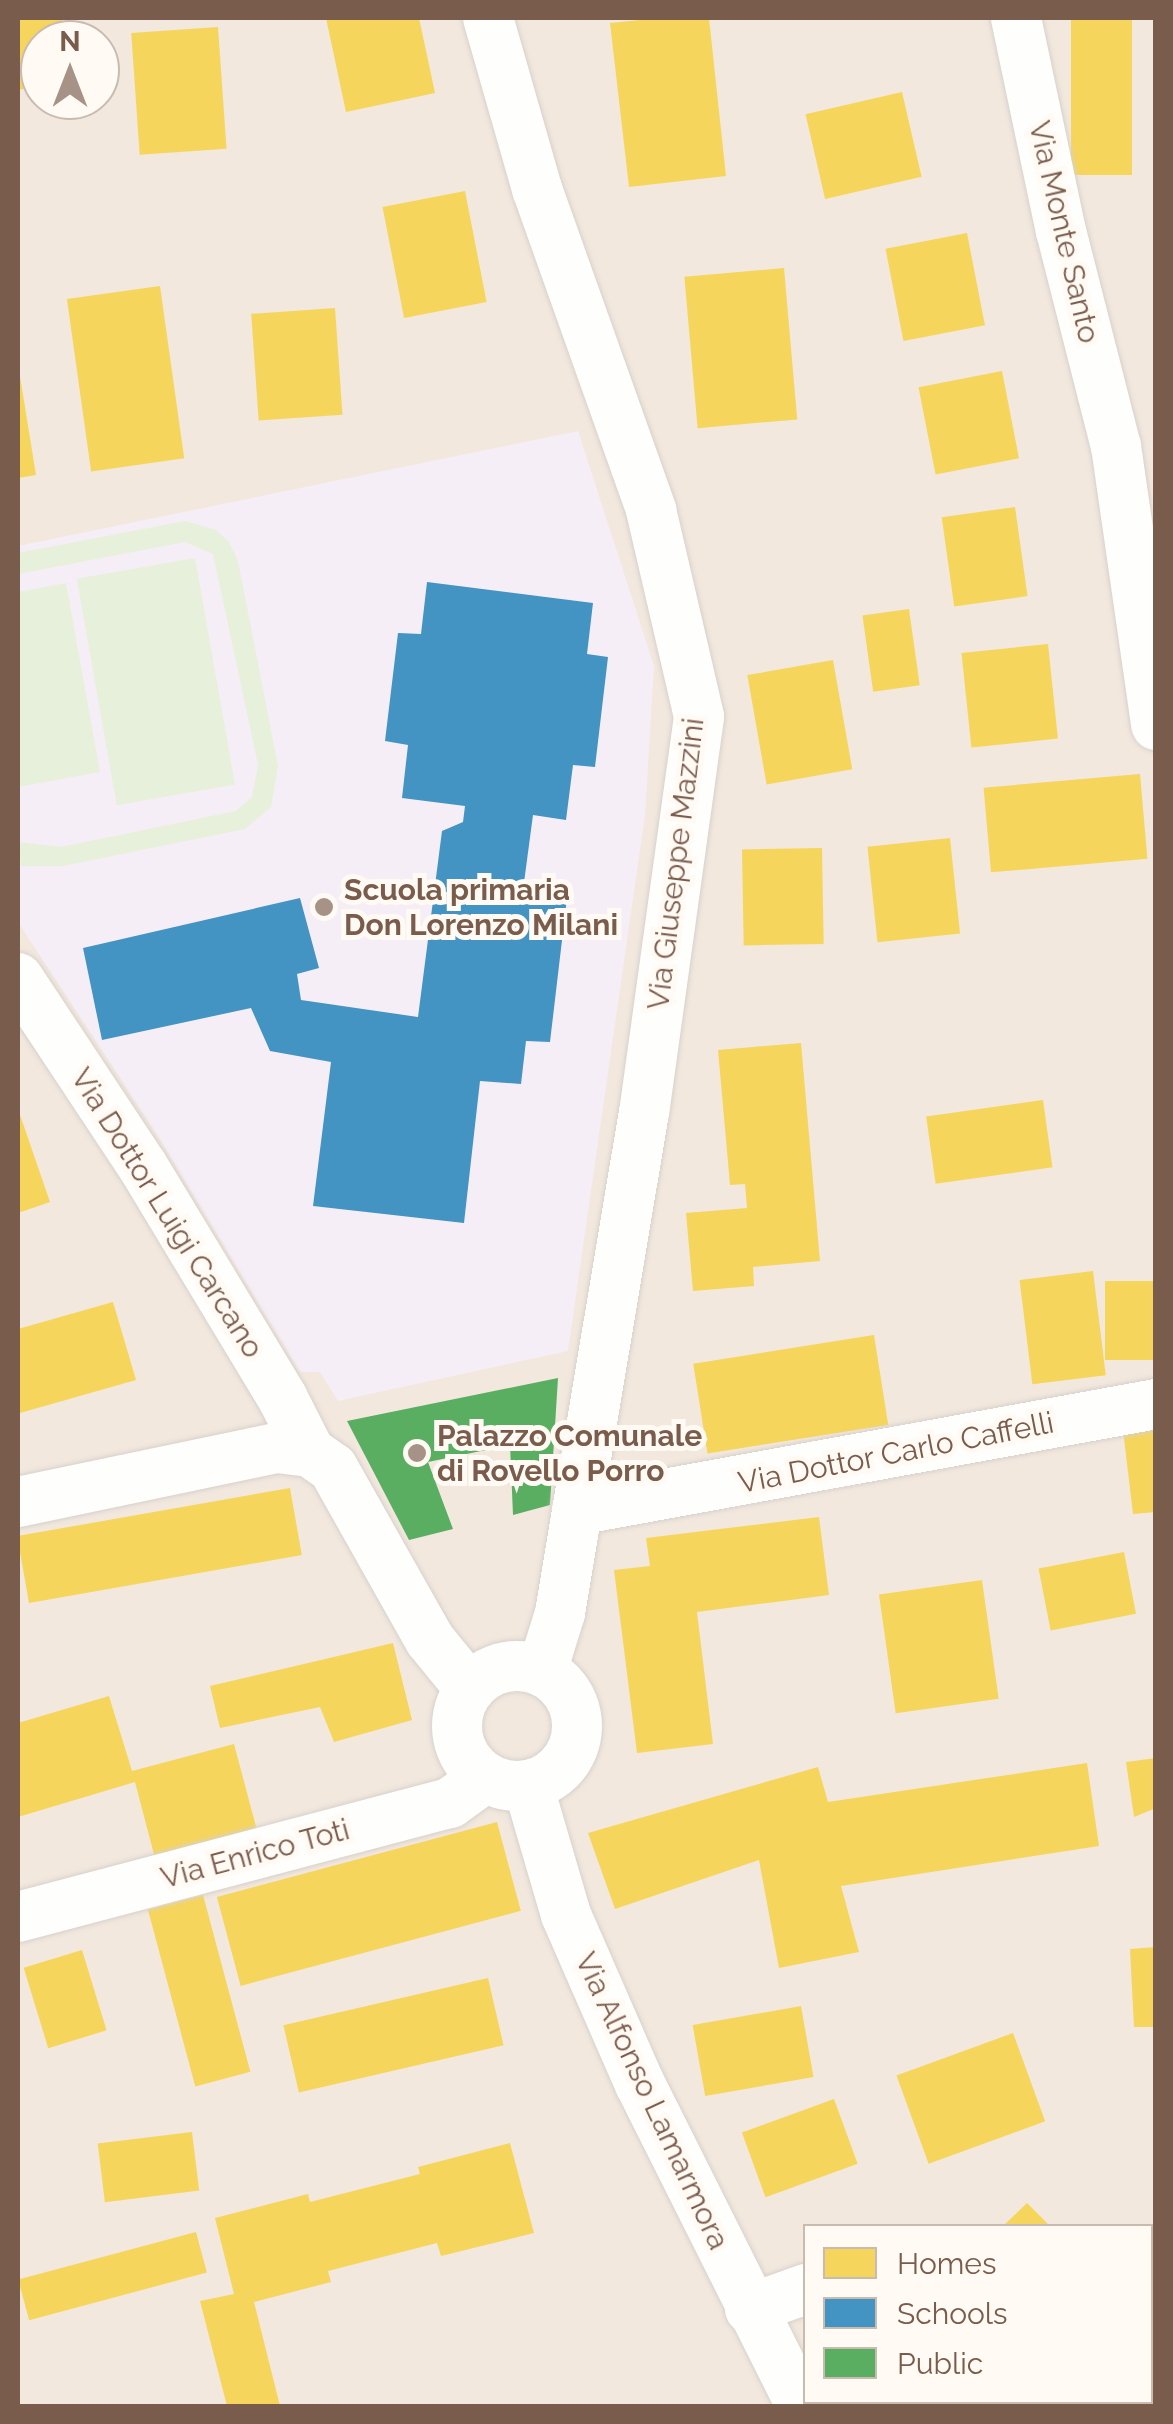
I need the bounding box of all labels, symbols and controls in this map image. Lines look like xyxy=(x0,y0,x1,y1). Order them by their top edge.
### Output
north arrow xyxy=(20,20,120,120)
text: N xyxy=(59,25,81,58)
street label: Via Monte Santo xyxy=(1021,117,1107,347)
street label: Via Giuseppe Mazzini xyxy=(640,716,712,1012)
place label: Scuola primaria Don Lorenzo Milani xyxy=(344,872,618,942)
marker: Scuola primaria Don Lorenzo Milani xyxy=(313,896,335,918)
street label: Via Dottor Luigi Carcano xyxy=(63,1061,271,1365)
street label: Via Dottor Carlo Caffelli xyxy=(735,1405,1057,1501)
place label: Palazzo Comunale di Rovello Porro xyxy=(437,1418,702,1488)
marker: Palazzo Comunale di Rovello Porro xyxy=(406,1442,428,1464)
street label: Via Enrico Toti xyxy=(156,1811,354,1897)
street label: Via Alfonso Lamarmora xyxy=(567,1946,737,2256)
legend xyxy=(803,2224,1153,2404)
text: Homes xyxy=(897,2246,996,2281)
text: Schools xyxy=(897,2296,1008,2331)
text: Public xyxy=(897,2346,983,2381)

